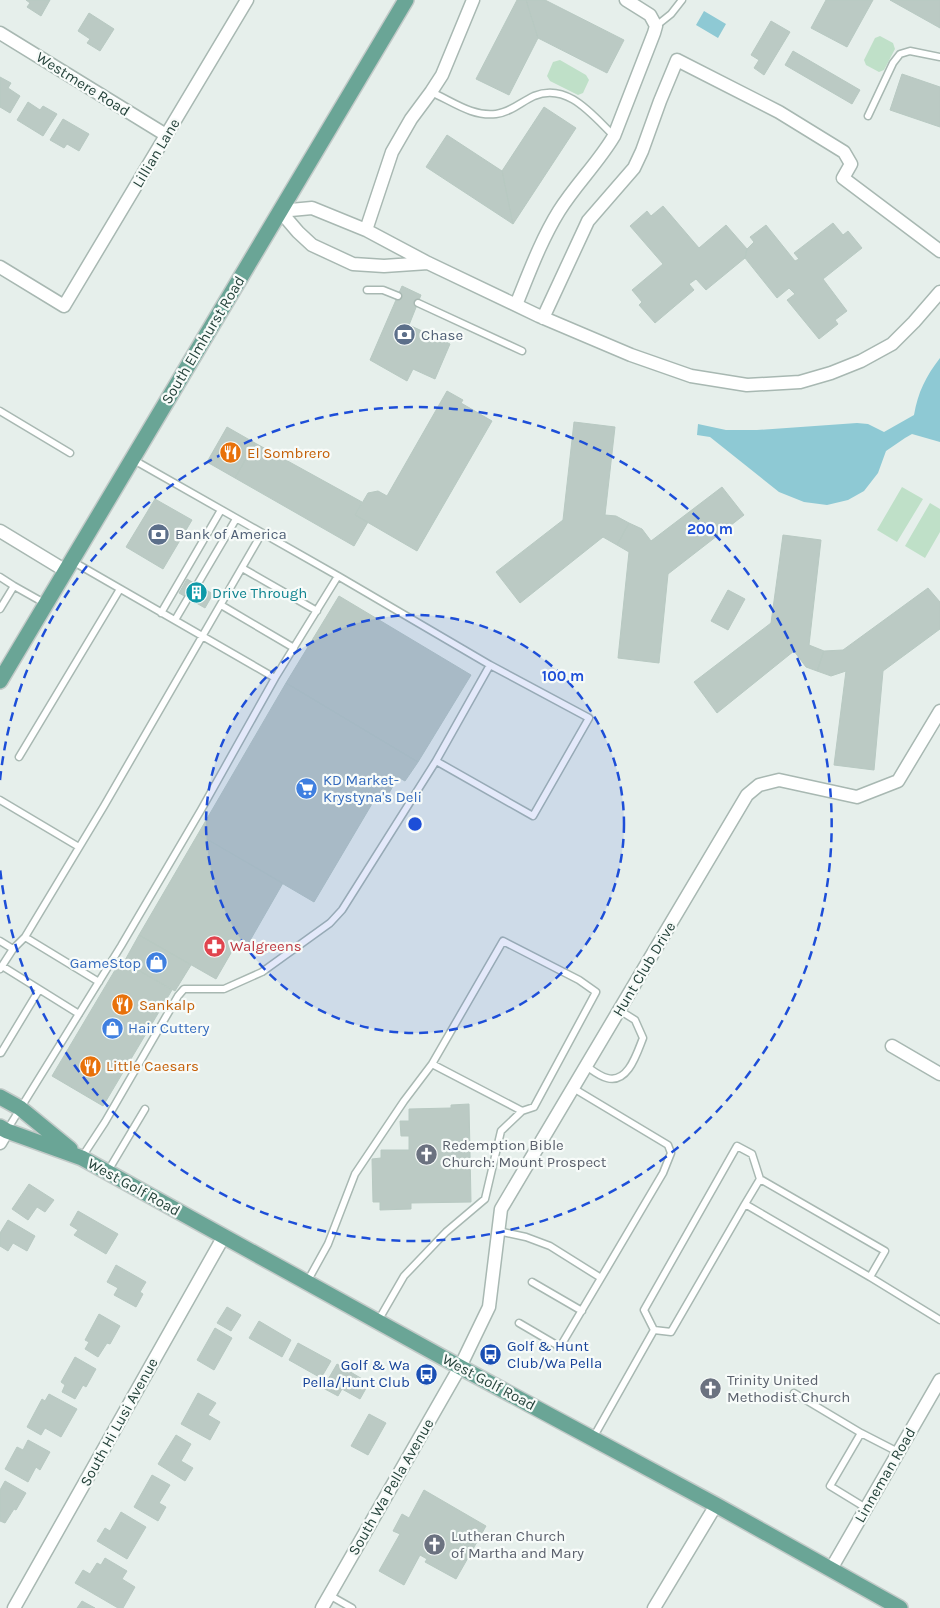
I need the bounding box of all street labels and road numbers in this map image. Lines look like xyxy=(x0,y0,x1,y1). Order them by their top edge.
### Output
street label: Westmere Road xyxy=(33,48,133,120)
street label: Lillian Lane xyxy=(128,115,184,191)
street label: South Elmhurst Road xyxy=(158,273,248,407)
street label: Hunt Club Drive xyxy=(609,918,679,1020)
street label: West Golf Road xyxy=(85,1154,183,1220)
street label: West Golf Road xyxy=(439,1350,539,1414)
street label: South Hi Lusi Avenue xyxy=(76,1355,162,1489)
street label: South Wa Pella Avenue xyxy=(344,1415,438,1559)
street label: Linneman Road xyxy=(851,1424,919,1526)

